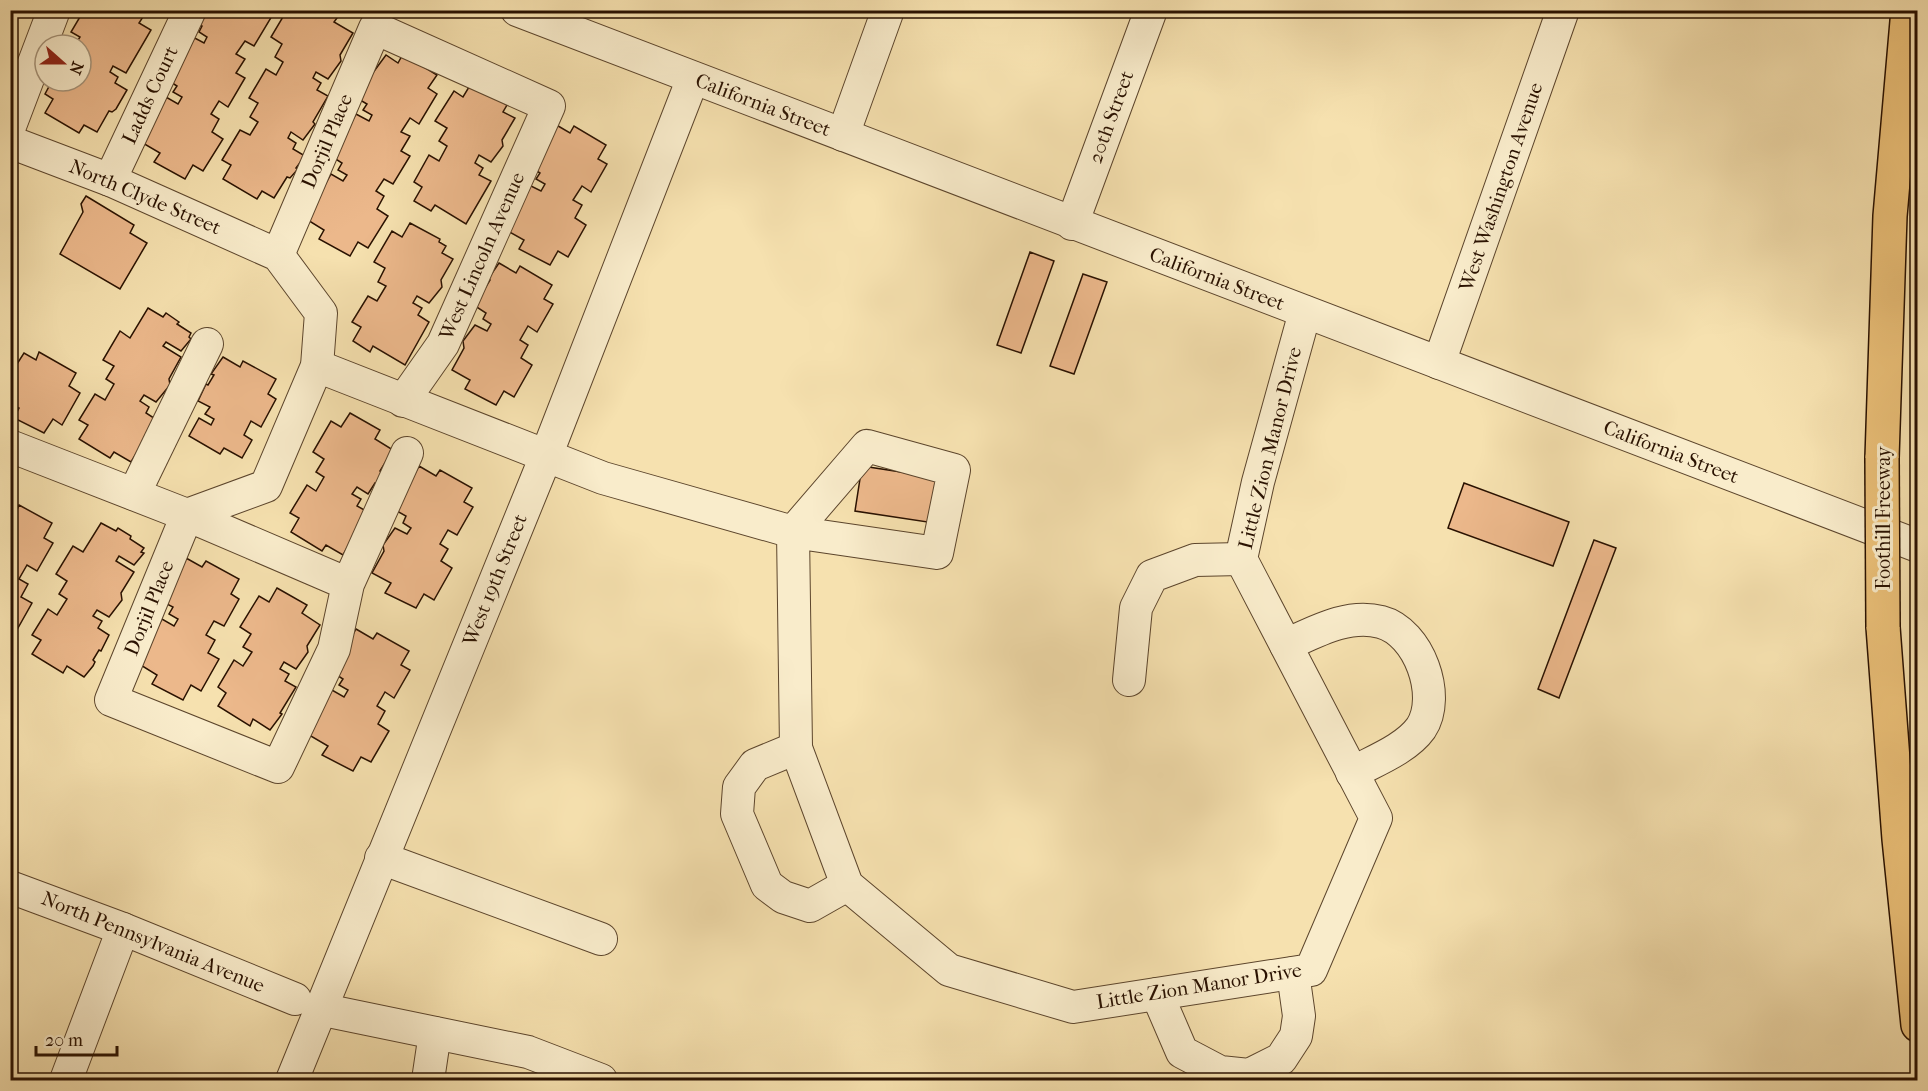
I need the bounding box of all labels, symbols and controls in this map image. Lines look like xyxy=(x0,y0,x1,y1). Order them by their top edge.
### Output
north arrow xyxy=(33,33,93,93)
street label: Ladds Court xyxy=(117,42,183,148)
text: N xyxy=(65,59,88,78)
street label: 20th Street xyxy=(1084,68,1138,166)
street label: California Street xyxy=(692,69,834,141)
street label: West Washington Avenue xyxy=(1454,80,1548,295)
street label: Dorjil Place xyxy=(297,90,357,192)
street label: North Clyde Street xyxy=(66,155,224,239)
street label: West Lincoln Avenue xyxy=(434,168,529,344)
street label: California Street xyxy=(1146,243,1288,315)
street label: Little Zion Manor Drive xyxy=(1234,344,1306,551)
street label: California Street xyxy=(1600,416,1742,488)
street label: Foothill Freeway xyxy=(1872,445,1895,590)
street label: West 19th Street xyxy=(458,511,532,650)
street label: Dorjil Place xyxy=(120,557,179,659)
street label: North Pennsylvania Avenue xyxy=(38,887,268,997)
street label: Little Zion Manor Drive xyxy=(1095,958,1303,1014)
scale bar xyxy=(36,1019,117,1057)
text: 20 m xyxy=(45,1030,83,1051)

